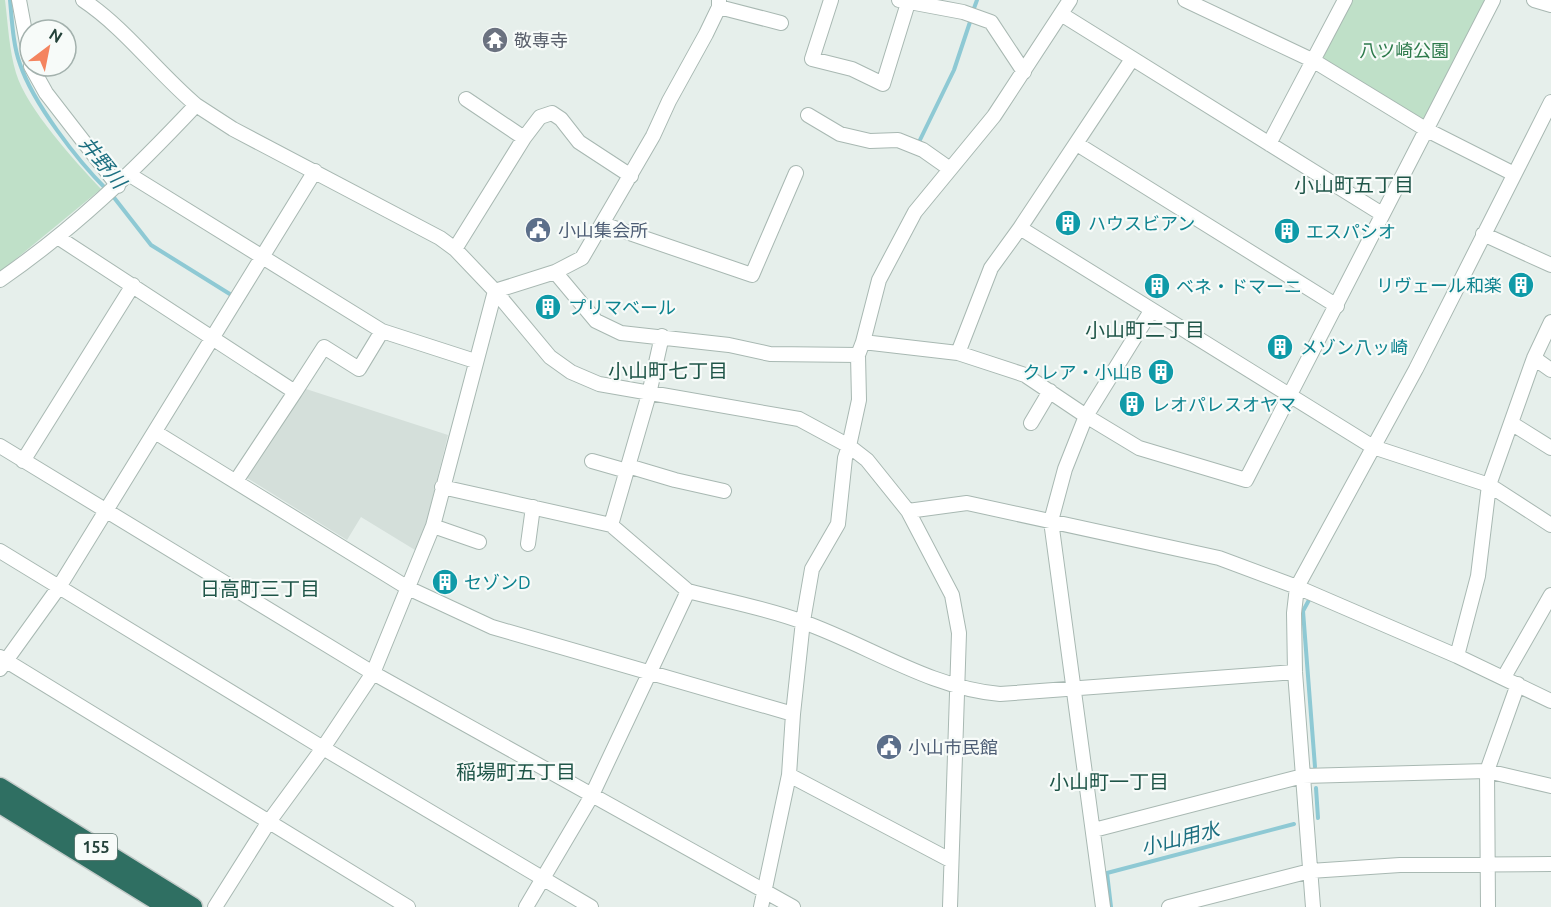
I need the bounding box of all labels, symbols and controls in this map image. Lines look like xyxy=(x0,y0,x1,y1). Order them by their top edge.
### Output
north arrow xyxy=(18,18,78,78)
text: N xyxy=(46,24,66,46)
temple icon: 敬専寺 xyxy=(480,25,510,55)
place label: 敬専寺 xyxy=(514,30,568,50)
park label: 八ツ崎公園 xyxy=(1359,40,1449,60)
water label: 井野川 xyxy=(75,131,132,194)
district label: 小山町五丁目 xyxy=(1294,173,1414,196)
building icon: ハウスビアン xyxy=(1053,208,1083,238)
place label: ハウスビアン xyxy=(1088,213,1195,233)
public building icon: 小山集会所 xyxy=(523,215,553,245)
building icon: エスパシオ xyxy=(1272,216,1302,246)
place label: 小山集会所 xyxy=(558,220,648,240)
place label: エスパシオ xyxy=(1306,221,1396,241)
building icon: リヴェール和楽 xyxy=(1506,270,1536,300)
building icon: ベネ・ドマーニ xyxy=(1142,271,1172,301)
place label: リヴェール和楽 xyxy=(1376,275,1502,295)
place label: ベネ・ドマーニ xyxy=(1176,276,1302,296)
building icon: プリマベール xyxy=(533,292,563,322)
place label: プリマベール xyxy=(568,297,676,317)
district label: 小山町二丁目 xyxy=(1085,318,1205,341)
building icon: メゾン八ッ崎 xyxy=(1265,332,1295,362)
place label: メゾン八ッ崎 xyxy=(1300,337,1408,357)
building icon: クレア・小山B xyxy=(1146,357,1176,387)
district label: 小山町七丁目 xyxy=(608,359,728,382)
place label: クレア・小山B xyxy=(1023,362,1142,382)
building icon: レオパレスオヤマ xyxy=(1117,389,1147,419)
place label: レオパレスオヤマ xyxy=(1152,394,1296,414)
building icon: セゾンD xyxy=(430,567,460,597)
place label: セゾンD xyxy=(464,572,531,592)
district label: 日高町三丁目 xyxy=(200,577,320,600)
public building icon: 小山市民館 xyxy=(874,732,904,762)
place label: 小山市民館 xyxy=(908,737,998,757)
district label: 稲場町五丁目 xyxy=(456,760,576,783)
district label: 小山町一丁目 xyxy=(1049,770,1169,793)
water label: 小山用水 xyxy=(1138,817,1224,859)
road number: 155 xyxy=(75,834,117,860)

